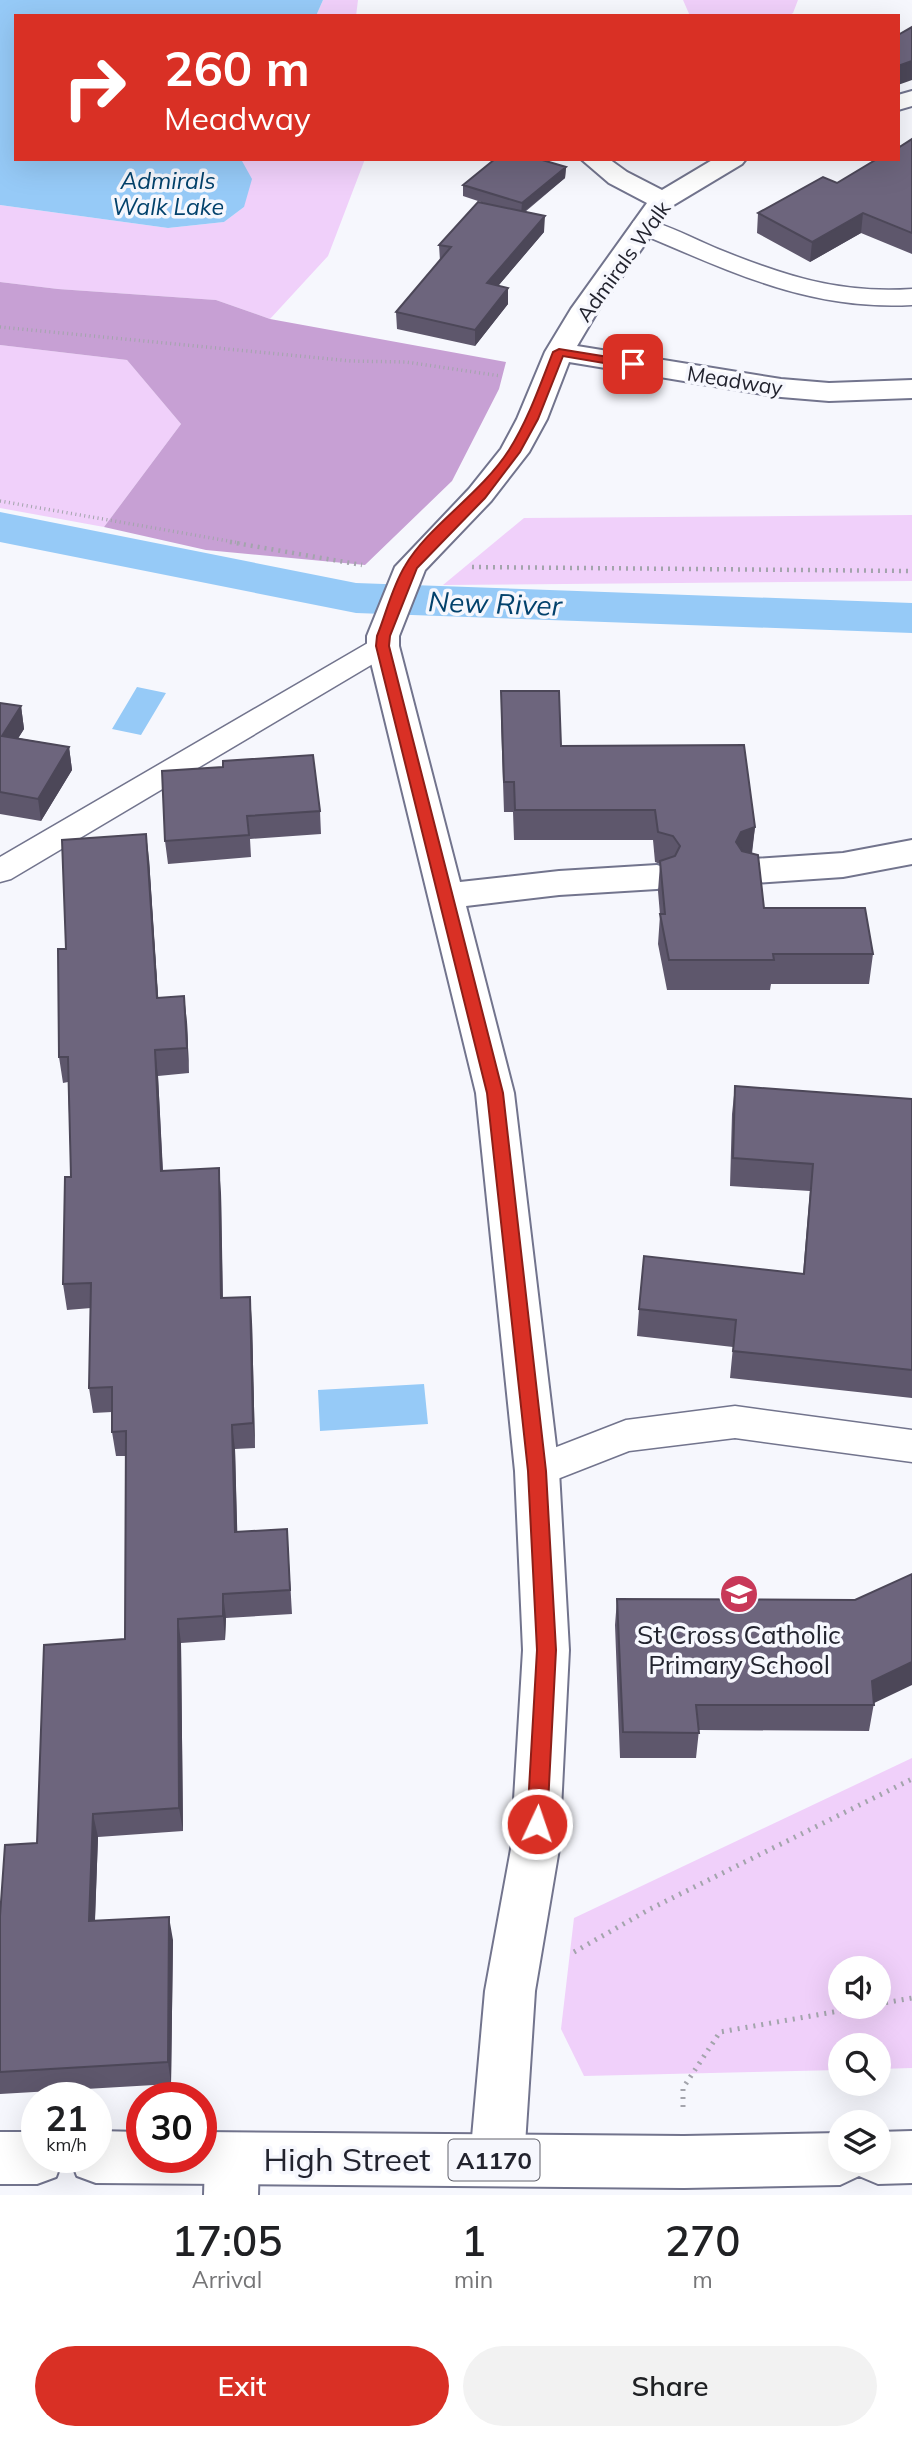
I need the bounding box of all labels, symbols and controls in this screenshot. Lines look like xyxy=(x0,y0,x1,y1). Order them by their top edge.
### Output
text: 260 m xyxy=(164,37,310,98)
icon: right xyxy=(49,42,140,133)
text: Meadway xyxy=(164,98,311,138)
water label: Admirals Walk Lake xyxy=(112,166,224,221)
street label: Admirals Walk xyxy=(570,195,676,326)
pin xyxy=(603,334,663,394)
icon: arrive xyxy=(614,345,652,383)
street label: Meadway xyxy=(685,360,785,400)
water label: New River xyxy=(428,583,564,623)
school or university icon: St Cross Catholic Primary School xyxy=(718,1573,760,1615)
place label: St Cross Catholic Primary School xyxy=(637,1618,841,1681)
position arrow xyxy=(500,1787,574,1861)
map controls xyxy=(828,1956,891,2173)
button: sound xyxy=(828,1956,891,2019)
button: search xyxy=(828,2033,891,2096)
speed limit sign: 30 xyxy=(126,2082,217,2173)
text: 21 xyxy=(45,2096,88,2140)
button: layers xyxy=(828,2110,891,2173)
text: km/h xyxy=(46,2133,87,2156)
street label: High Street xyxy=(263,2139,431,2179)
road number: A1170 xyxy=(448,2140,540,2180)
text: 17:05 xyxy=(172,2214,282,2267)
text: 1 xyxy=(461,2214,486,2267)
text: 270 xyxy=(665,2214,740,2267)
text: Arrival xyxy=(192,2265,262,2294)
text: min xyxy=(454,2265,493,2294)
text: m xyxy=(692,2265,713,2294)
button: Exit xyxy=(35,2346,449,2426)
button: Share xyxy=(463,2346,877,2426)

